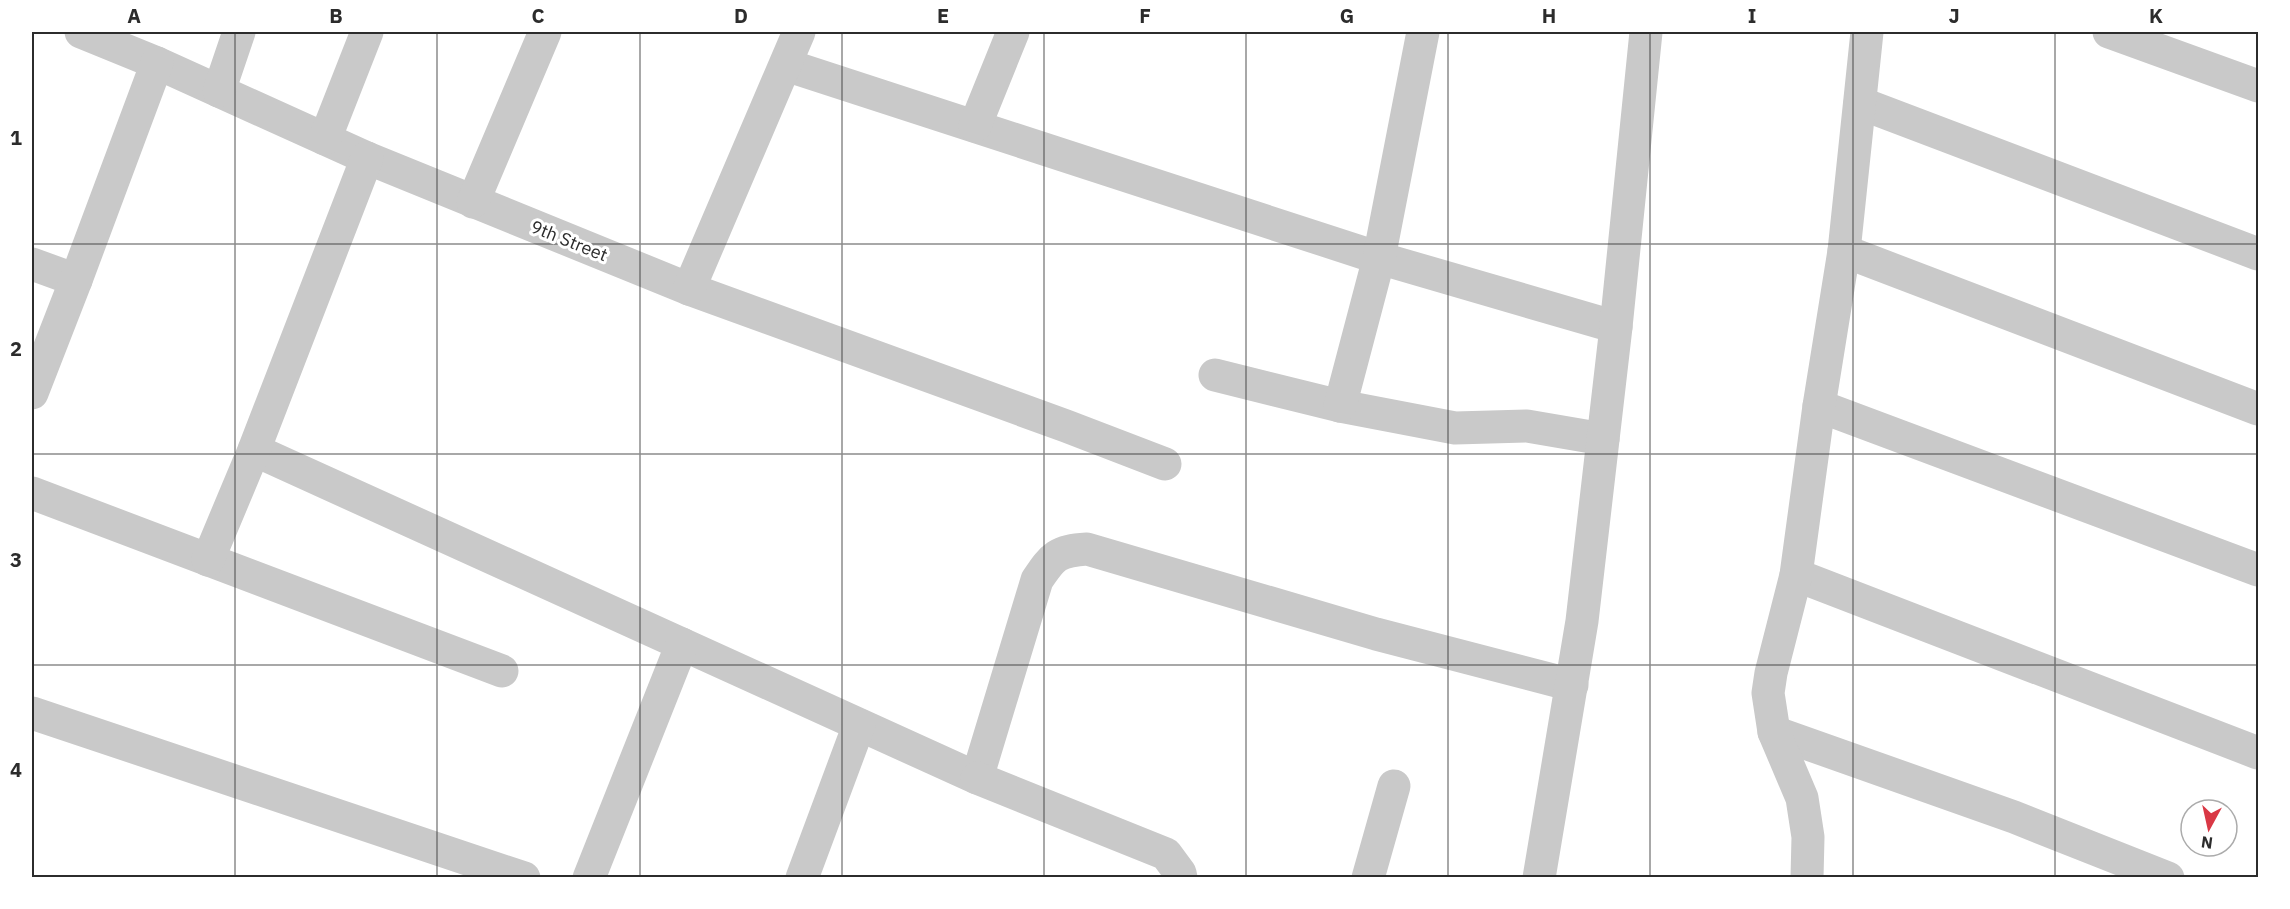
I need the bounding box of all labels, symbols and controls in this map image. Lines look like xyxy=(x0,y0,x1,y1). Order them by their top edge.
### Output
text: A xyxy=(127,2,141,29)
text: B xyxy=(329,2,343,29)
text: C xyxy=(531,2,545,29)
text: D xyxy=(734,2,748,29)
text: E xyxy=(937,2,949,29)
text: F xyxy=(1139,2,1151,29)
text: G xyxy=(1340,2,1354,29)
text: H xyxy=(1542,2,1556,29)
text: I xyxy=(1748,2,1756,29)
text: J xyxy=(1948,2,1960,29)
text: K xyxy=(2149,2,2163,29)
text: 1 xyxy=(10,124,22,151)
street label: 9th Street xyxy=(527,215,611,266)
text: 2 xyxy=(10,335,22,362)
text: 3 xyxy=(10,546,22,573)
text: 4 xyxy=(10,756,22,783)
north arrow xyxy=(2179,798,2239,858)
text: N xyxy=(2200,832,2214,854)

